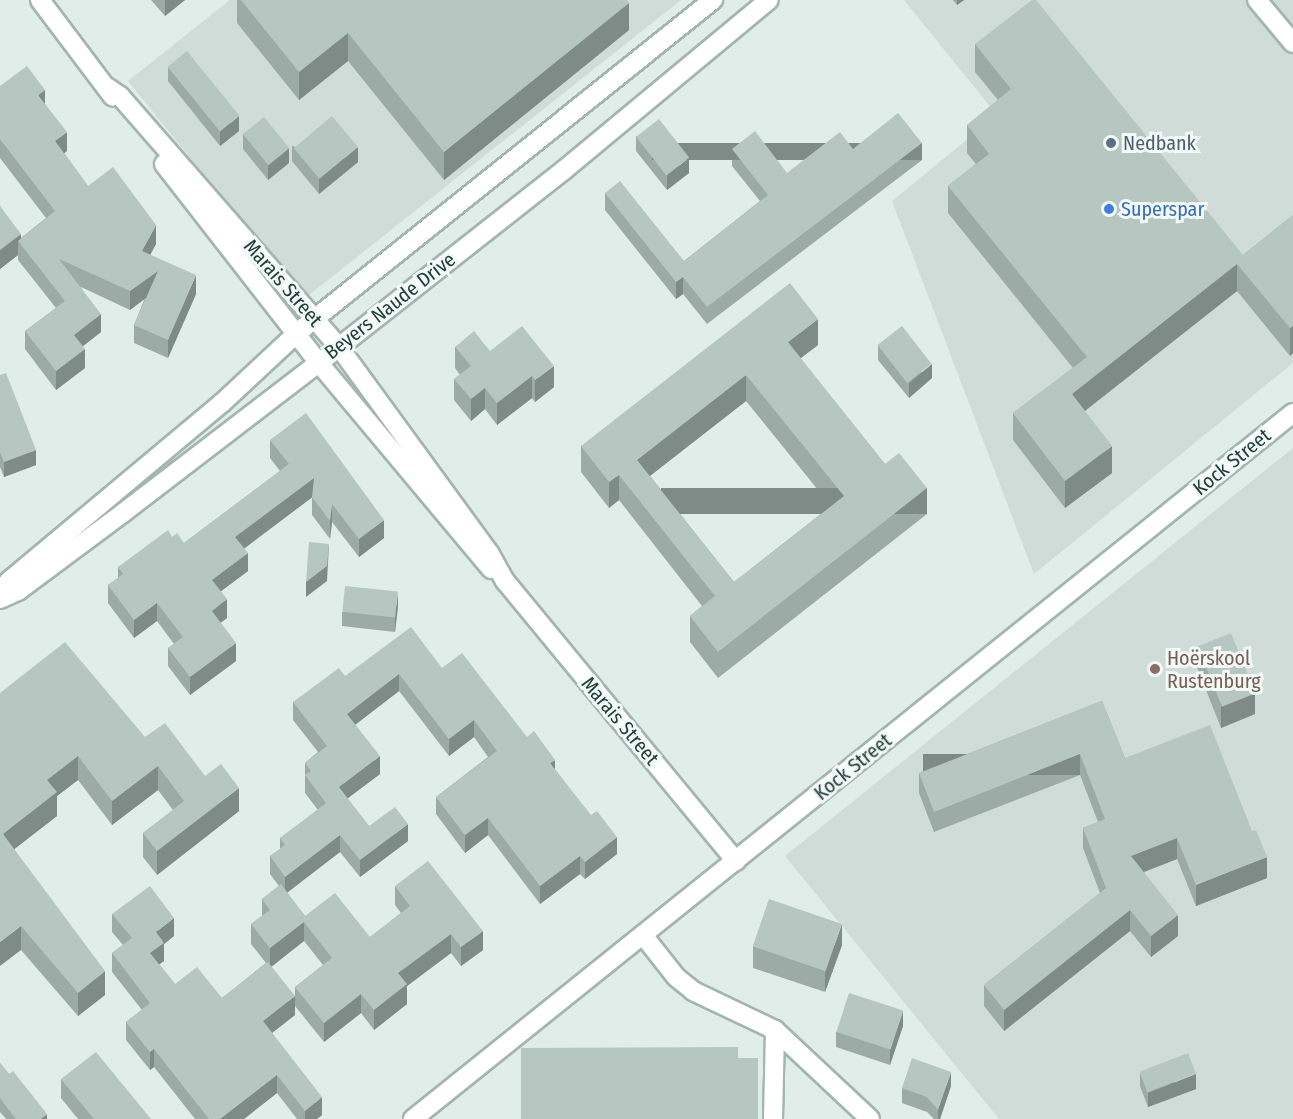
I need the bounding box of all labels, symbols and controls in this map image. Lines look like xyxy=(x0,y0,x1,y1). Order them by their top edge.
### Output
place label: Nedbank xyxy=(1123,131,1196,155)
marker: Nedbank xyxy=(1104,136,1118,150)
place label: Superspar xyxy=(1121,197,1204,221)
marker: Superspar xyxy=(1102,202,1116,216)
street label: Marais Street xyxy=(239,235,327,331)
street label: Beyers Naude Drive xyxy=(320,247,460,365)
street label: Kock Street xyxy=(1188,424,1276,500)
place label: Hoërskool Rustenburg xyxy=(1167,646,1261,693)
marker: Hoërskool Rustenburg xyxy=(1148,662,1162,676)
street label: Marais Street xyxy=(576,672,664,770)
street label: Kock Street xyxy=(809,729,897,805)

